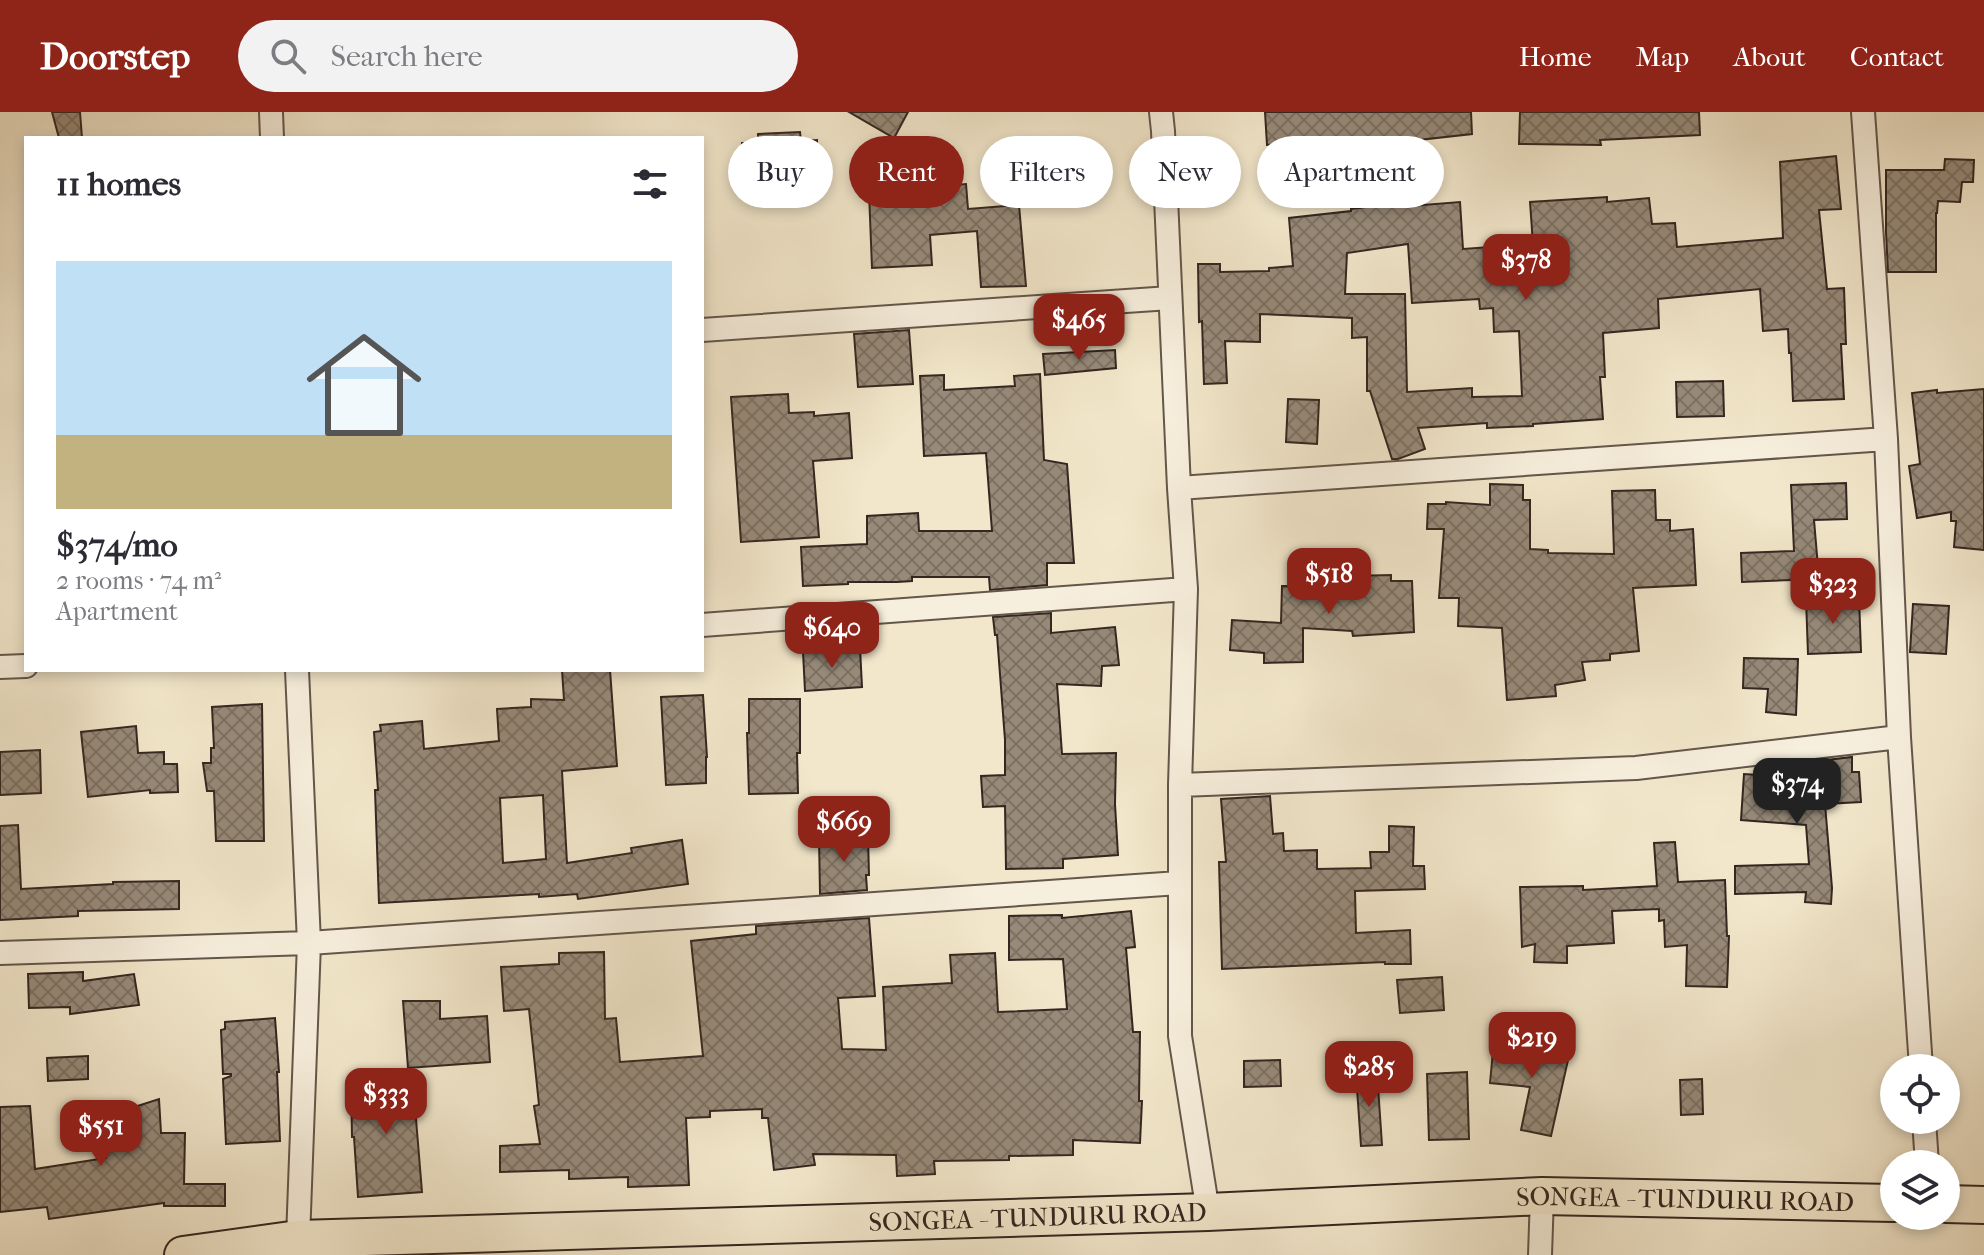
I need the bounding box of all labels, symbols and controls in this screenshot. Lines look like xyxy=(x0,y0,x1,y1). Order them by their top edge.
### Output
search box xyxy=(238,20,798,92)
text: Doorstep xyxy=(40,34,190,79)
icon: search xyxy=(266,34,310,78)
text: Search here xyxy=(330,39,483,74)
text: Home xyxy=(1519,40,1592,73)
text: Map xyxy=(1636,40,1689,73)
text: About xyxy=(1733,40,1806,73)
text: Contact xyxy=(1850,40,1944,73)
chip: Buy xyxy=(728,136,833,208)
chip: Rent xyxy=(849,136,964,208)
chip: Filters xyxy=(980,136,1113,208)
chip: New xyxy=(1129,136,1241,208)
chip: Apartment xyxy=(1257,136,1444,208)
icon: filters xyxy=(628,162,672,206)
text: 11 homes xyxy=(56,164,181,204)
pin: $378 xyxy=(1479,234,1573,302)
text: $378 xyxy=(1501,244,1551,275)
pin: $465 xyxy=(1032,294,1126,362)
text: $465 xyxy=(1052,304,1106,335)
icon: home xyxy=(292,313,436,457)
text: $374/mo xyxy=(56,525,178,565)
pin: $518 xyxy=(1282,548,1376,616)
text: $518 xyxy=(1305,558,1353,589)
pin: $323 xyxy=(1786,558,1880,626)
text: 2 rooms · 74 m² xyxy=(56,565,221,596)
text: $323 xyxy=(1808,568,1858,599)
text: Apartment xyxy=(56,596,178,627)
pin: $640 xyxy=(785,602,879,670)
text: $640 xyxy=(803,612,861,643)
pin: $374 xyxy=(1750,758,1844,826)
text: $374 xyxy=(1771,768,1823,799)
pin: $669 xyxy=(797,796,891,864)
text: $669 xyxy=(816,806,872,837)
pin: $219 xyxy=(1485,1012,1579,1080)
text: $219 xyxy=(1507,1022,1557,1053)
pin: $285 xyxy=(1322,1041,1416,1109)
text: $285 xyxy=(1343,1051,1395,1082)
map controls xyxy=(1880,1054,1960,1230)
button: locate xyxy=(1880,1054,1960,1134)
pin: $333 xyxy=(339,1068,433,1136)
text: $333 xyxy=(363,1078,409,1109)
pin: $551 xyxy=(54,1100,148,1168)
text: $551 xyxy=(78,1110,124,1141)
button: layers xyxy=(1880,1150,1960,1230)
street label: SONGEA - TUNDURU ROAD xyxy=(1515,1181,1854,1218)
street label: SONGEA - TUNDURU ROAD xyxy=(868,1197,1207,1238)

